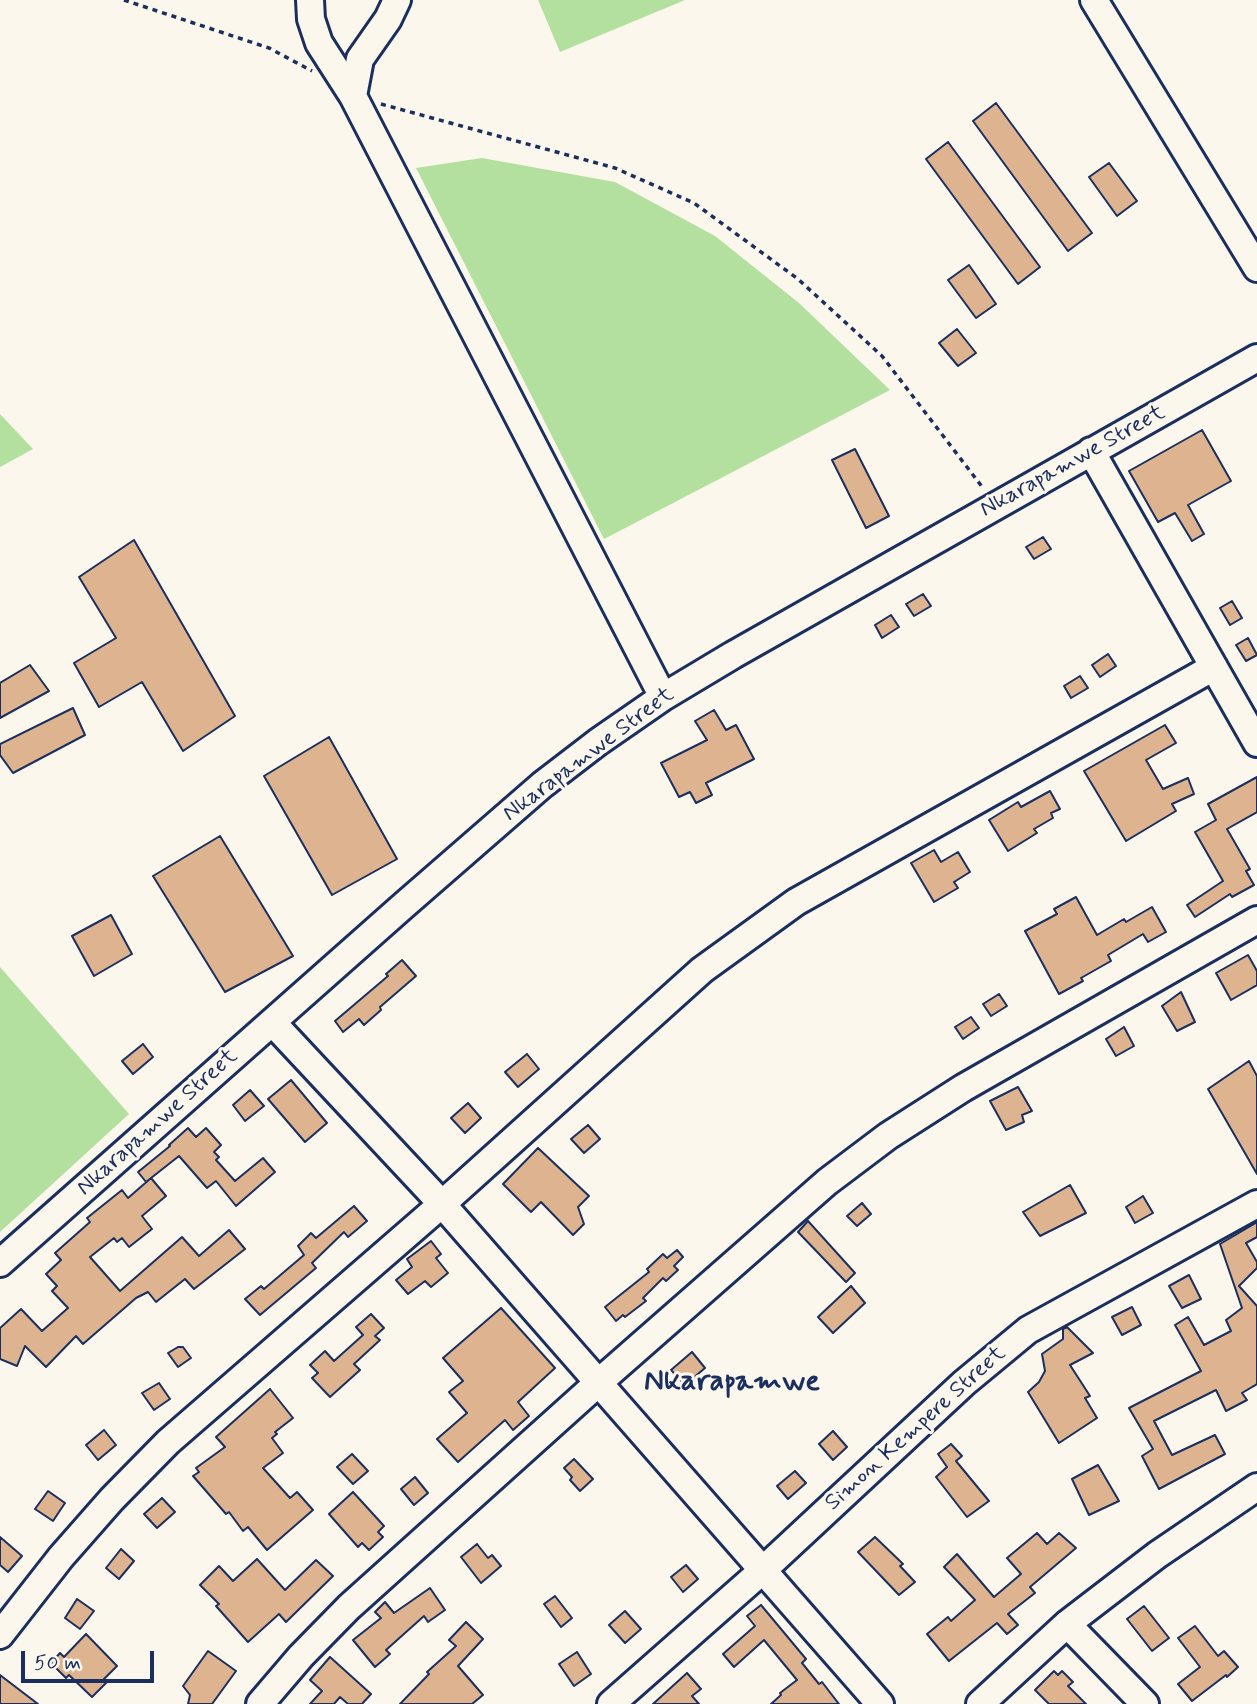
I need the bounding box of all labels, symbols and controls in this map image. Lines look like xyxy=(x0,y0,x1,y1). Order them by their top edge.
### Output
street label: Nkarapamwe Street xyxy=(976,400,1170,524)
street label: Nkarapamwe Street xyxy=(498,682,680,828)
street label: Nkarapamwe Street xyxy=(72,1043,244,1203)
street label: Simon Kempere Street xyxy=(820,1341,1012,1517)
district label: Nkarapamwe xyxy=(644,1365,820,1401)
scale bar xyxy=(24,1638,158,1682)
text: 50 m xyxy=(34,1649,81,1677)

